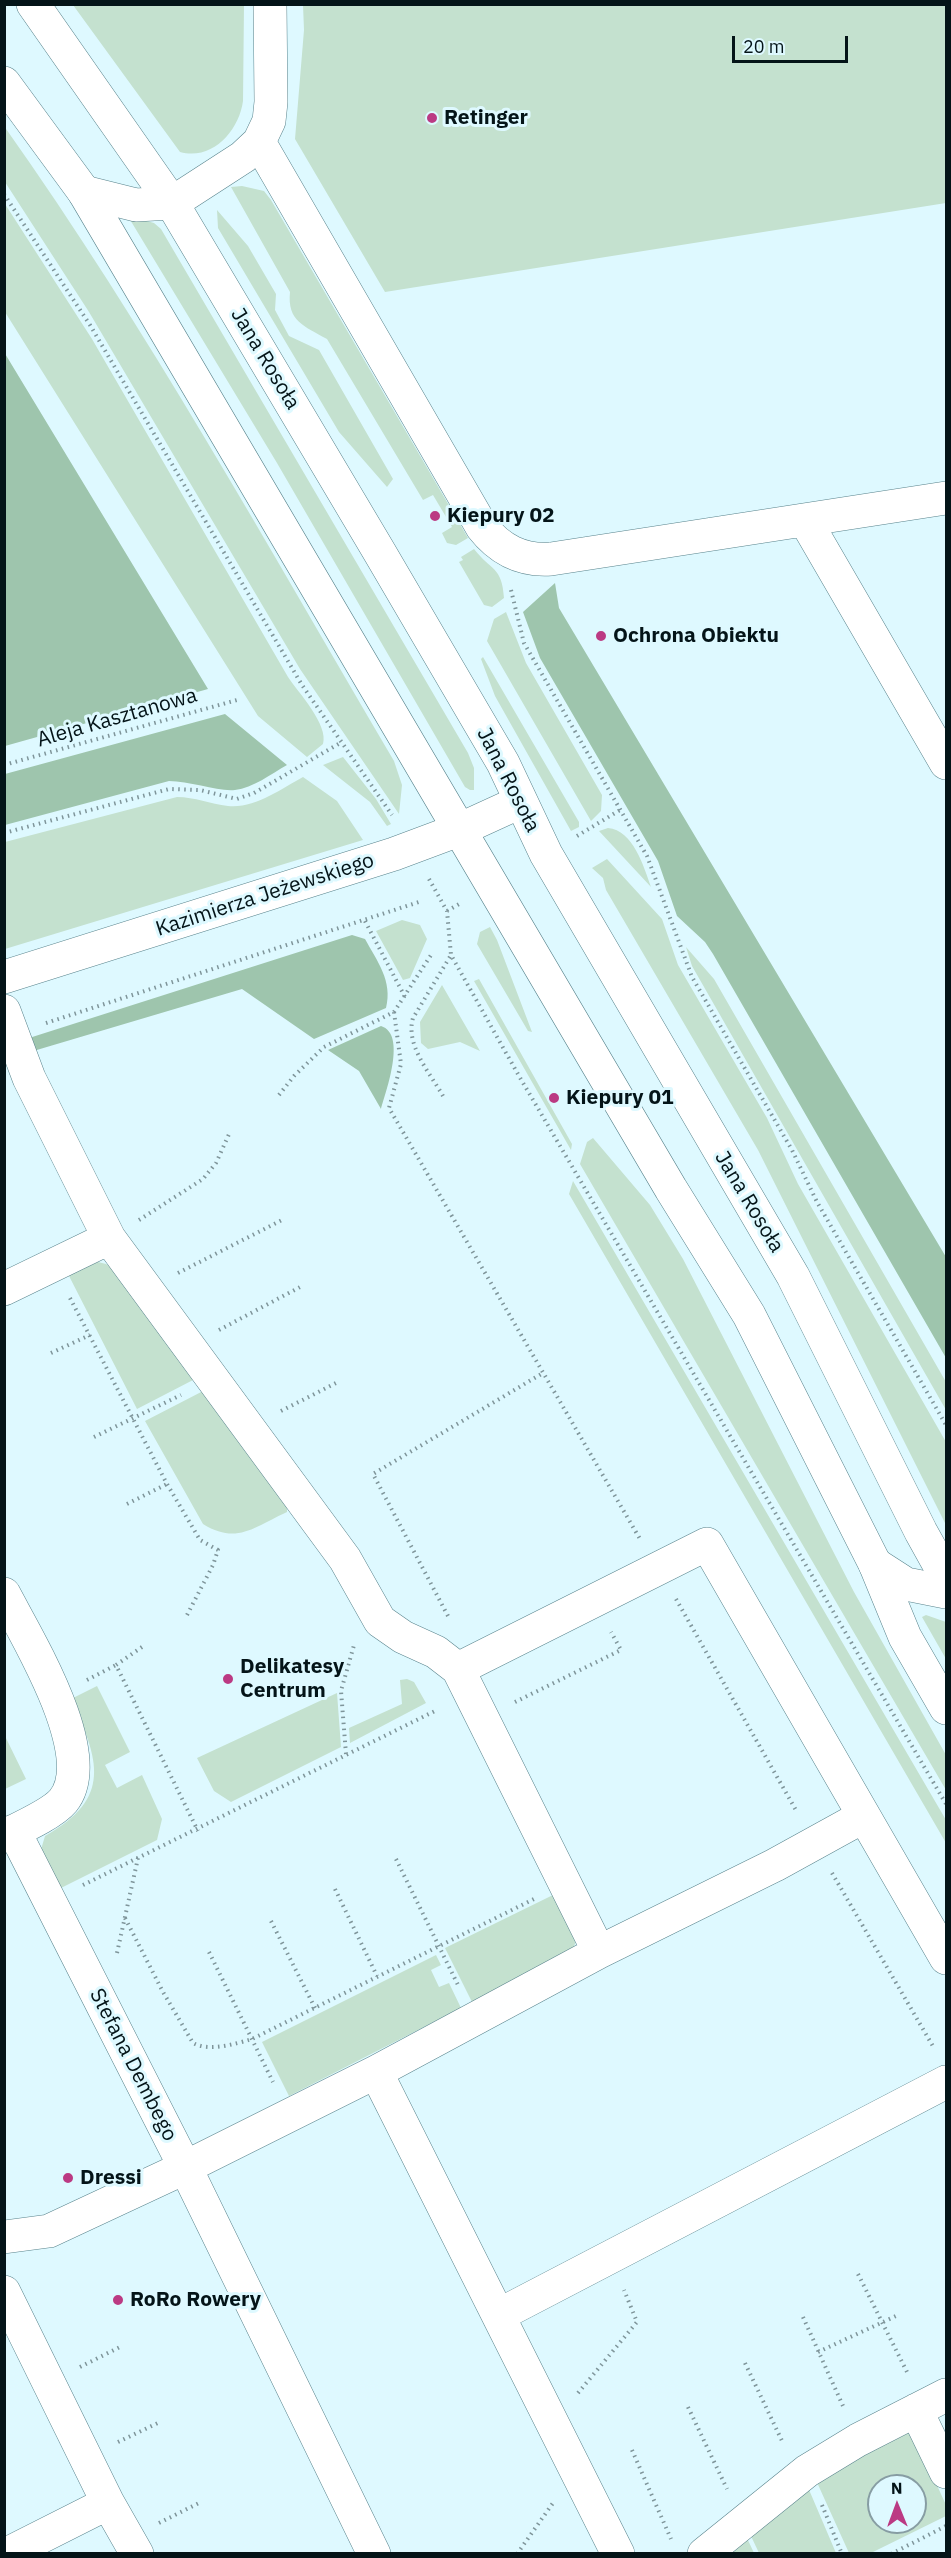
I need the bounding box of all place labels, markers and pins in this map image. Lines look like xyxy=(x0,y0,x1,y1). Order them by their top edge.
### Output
place label: Retinger xyxy=(444,105,528,131)
marker: Retinger xyxy=(425,111,439,125)
place label: Kiepury 02 xyxy=(447,503,555,529)
marker: Kiepury 02 xyxy=(428,509,442,523)
place label: Ochrona Obiektu xyxy=(613,623,779,649)
marker: Ochrona Obiektu xyxy=(594,629,608,643)
place label: Kiepury 01 xyxy=(566,1085,674,1111)
marker: Kiepury 01 xyxy=(547,1091,561,1105)
place label: Delikatesy Centrum xyxy=(240,1654,344,1704)
marker: Delikatesy Centrum xyxy=(221,1672,235,1686)
place label: Dressi xyxy=(80,2165,142,2191)
marker: Dressi xyxy=(61,2171,75,2185)
place label: RoRo Rowery xyxy=(130,2287,261,2313)
marker: RoRo Rowery xyxy=(111,2293,125,2307)

